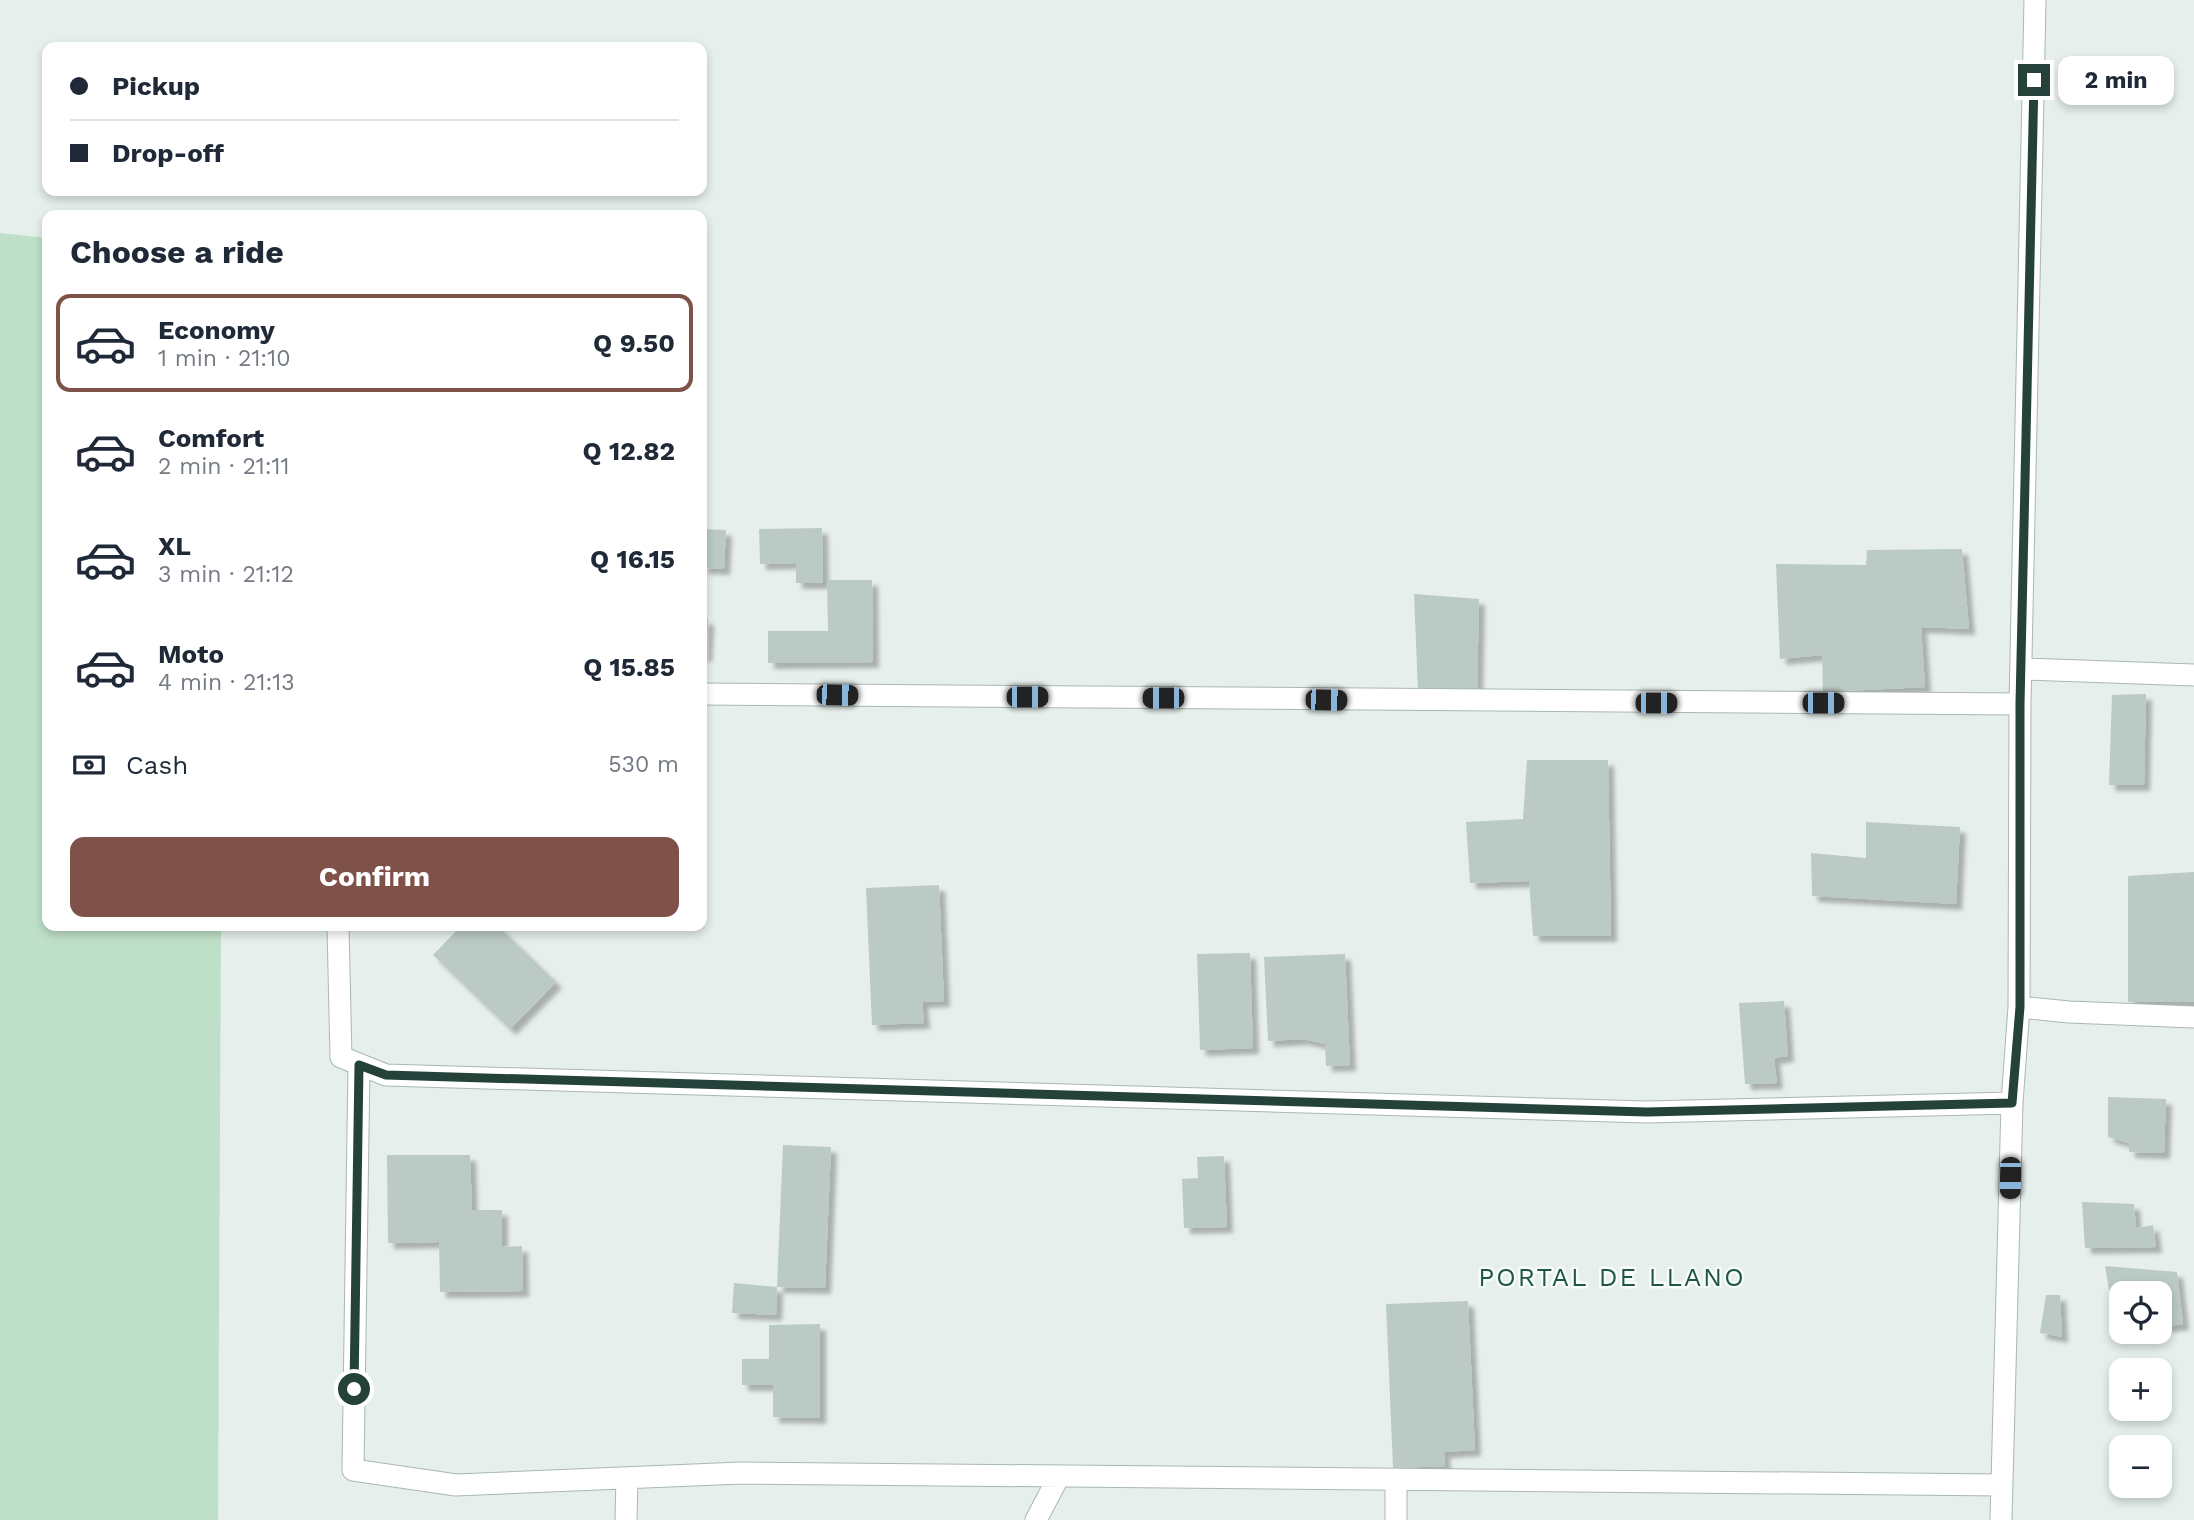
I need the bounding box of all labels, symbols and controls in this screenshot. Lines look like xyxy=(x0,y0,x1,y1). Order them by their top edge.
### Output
callout: 2 min xyxy=(2058,56,2174,104)
route end xyxy=(2018,64,2050,96)
text: 2 min xyxy=(2085,67,2147,94)
text: Pickup xyxy=(112,71,200,101)
text: Drop-off xyxy=(112,138,224,168)
text: Choose a ride xyxy=(70,233,284,271)
icon: car xyxy=(74,312,137,375)
text: Economy xyxy=(158,315,275,345)
text: Q 9.50 xyxy=(593,328,675,358)
text: 1 min · 21:10 xyxy=(158,345,290,372)
icon: car xyxy=(74,420,137,483)
text: Comfort xyxy=(158,423,264,453)
text: Q 12.82 xyxy=(583,436,675,466)
text: 2 min · 21:11 xyxy=(158,453,290,480)
icon: car xyxy=(74,528,137,591)
text: XL xyxy=(158,531,191,561)
text: Q 16.15 xyxy=(590,544,675,574)
text: 3 min · 21:12 xyxy=(158,561,294,588)
icon: car xyxy=(74,636,137,699)
text: Moto xyxy=(158,639,224,669)
text: Q 15.85 xyxy=(583,652,675,682)
text: 4 min · 21:13 xyxy=(158,669,295,696)
car xyxy=(816,684,859,706)
car xyxy=(1007,687,1049,708)
car xyxy=(1143,688,1185,709)
car xyxy=(1305,689,1348,711)
car xyxy=(1636,693,1678,714)
car xyxy=(1803,693,1845,714)
icon: cash xyxy=(70,746,108,784)
text: Cash xyxy=(126,750,188,780)
text: 530 m xyxy=(608,751,679,778)
button: Confirm xyxy=(70,837,679,917)
car xyxy=(2000,1157,2021,1199)
district label: PORTAL DE LLANO xyxy=(1478,1262,1746,1292)
map controls xyxy=(2109,1281,2172,1498)
button: locate xyxy=(2109,1281,2172,1344)
button: + xyxy=(2109,1358,2172,1421)
route start xyxy=(338,1373,370,1405)
button: − xyxy=(2109,1435,2172,1498)

